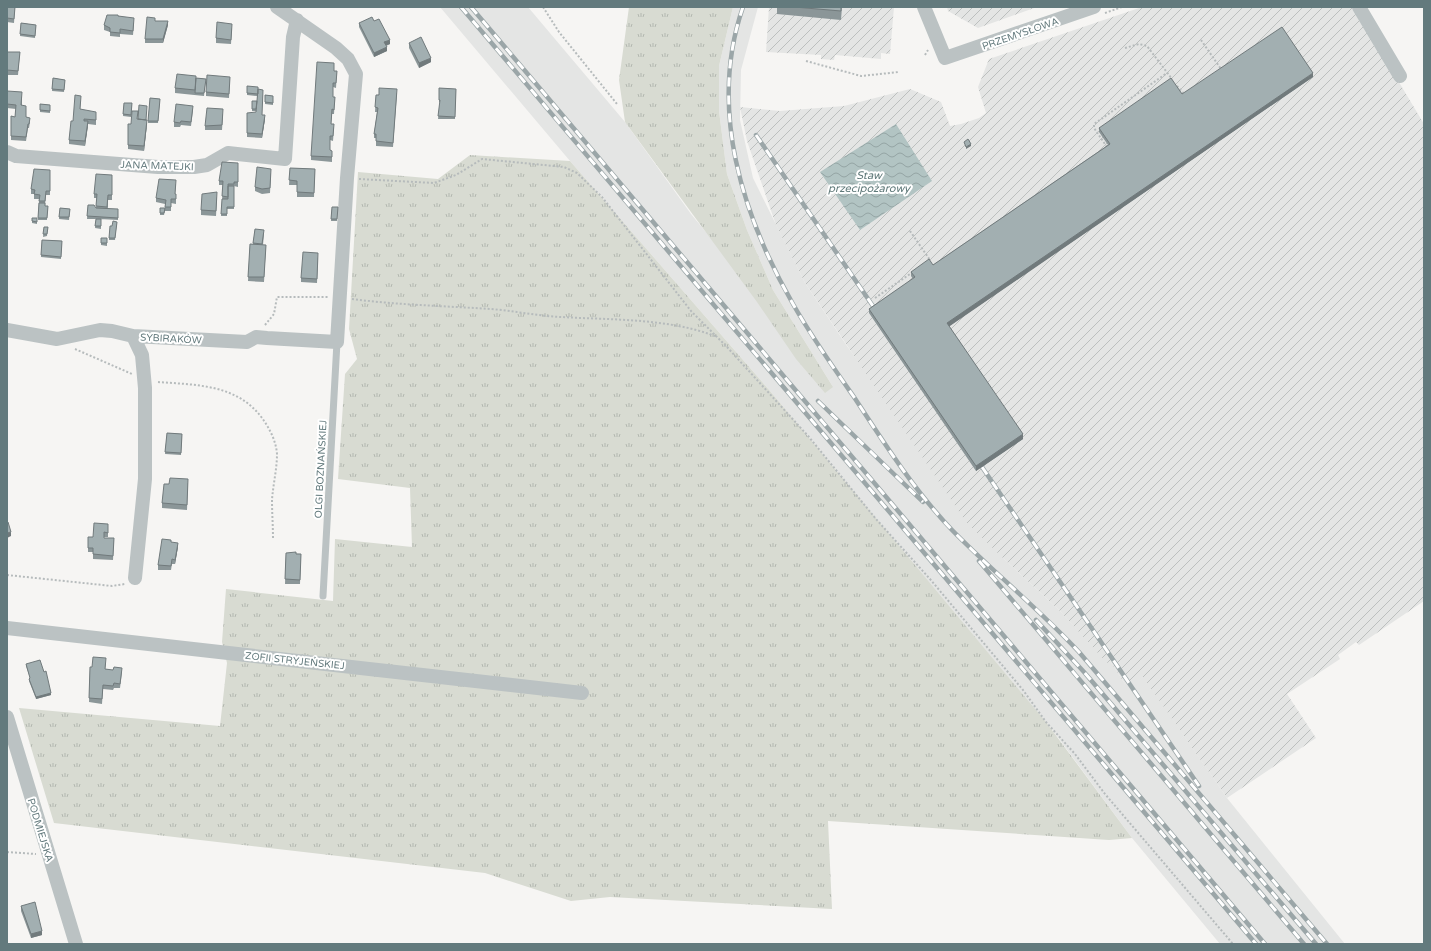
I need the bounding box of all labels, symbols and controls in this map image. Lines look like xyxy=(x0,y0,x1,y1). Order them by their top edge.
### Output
street label: PRZEMYSŁOWA xyxy=(980,15,1060,53)
street label: JANA MATEJKI xyxy=(120,159,194,173)
water label: Staw przecipożarowy xyxy=(828,169,911,195)
street label: SYBIRAKÓW xyxy=(140,331,202,347)
street label: OLGI BOZNAŃSKIEJ xyxy=(312,420,330,519)
street label: ZOFII STRYJEŃSKIEJ xyxy=(244,650,345,672)
street label: PODMIEJSKA xyxy=(25,797,55,864)

